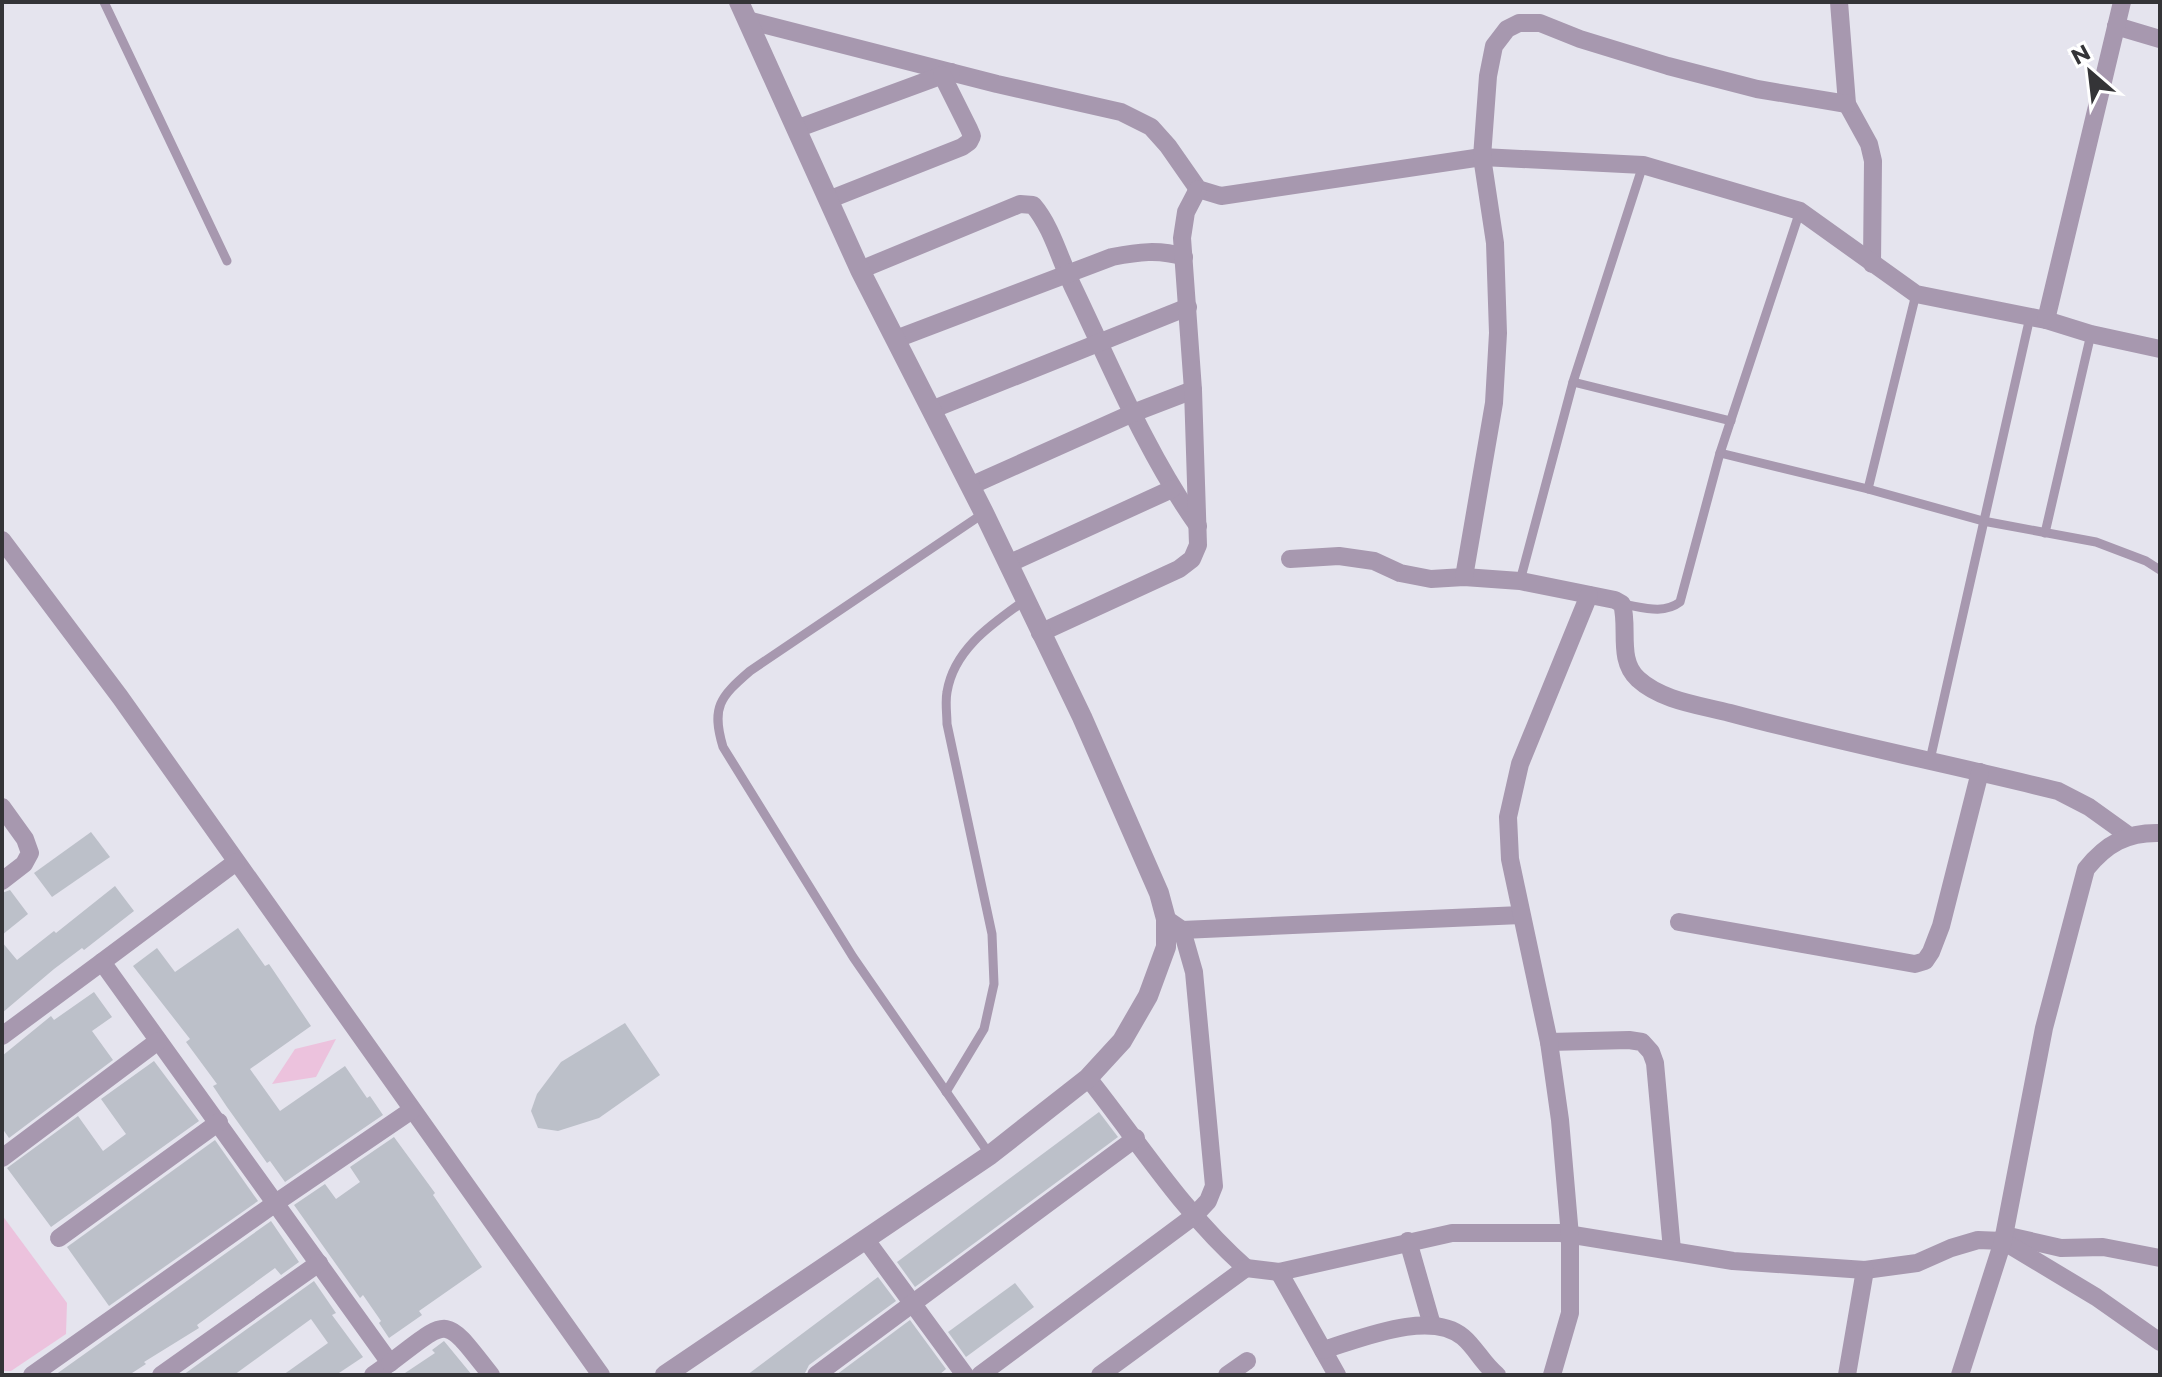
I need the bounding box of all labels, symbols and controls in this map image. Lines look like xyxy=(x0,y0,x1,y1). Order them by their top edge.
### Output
north arrow xyxy=(2050,32,2130,112)
text: N xyxy=(2067,39,2095,71)

